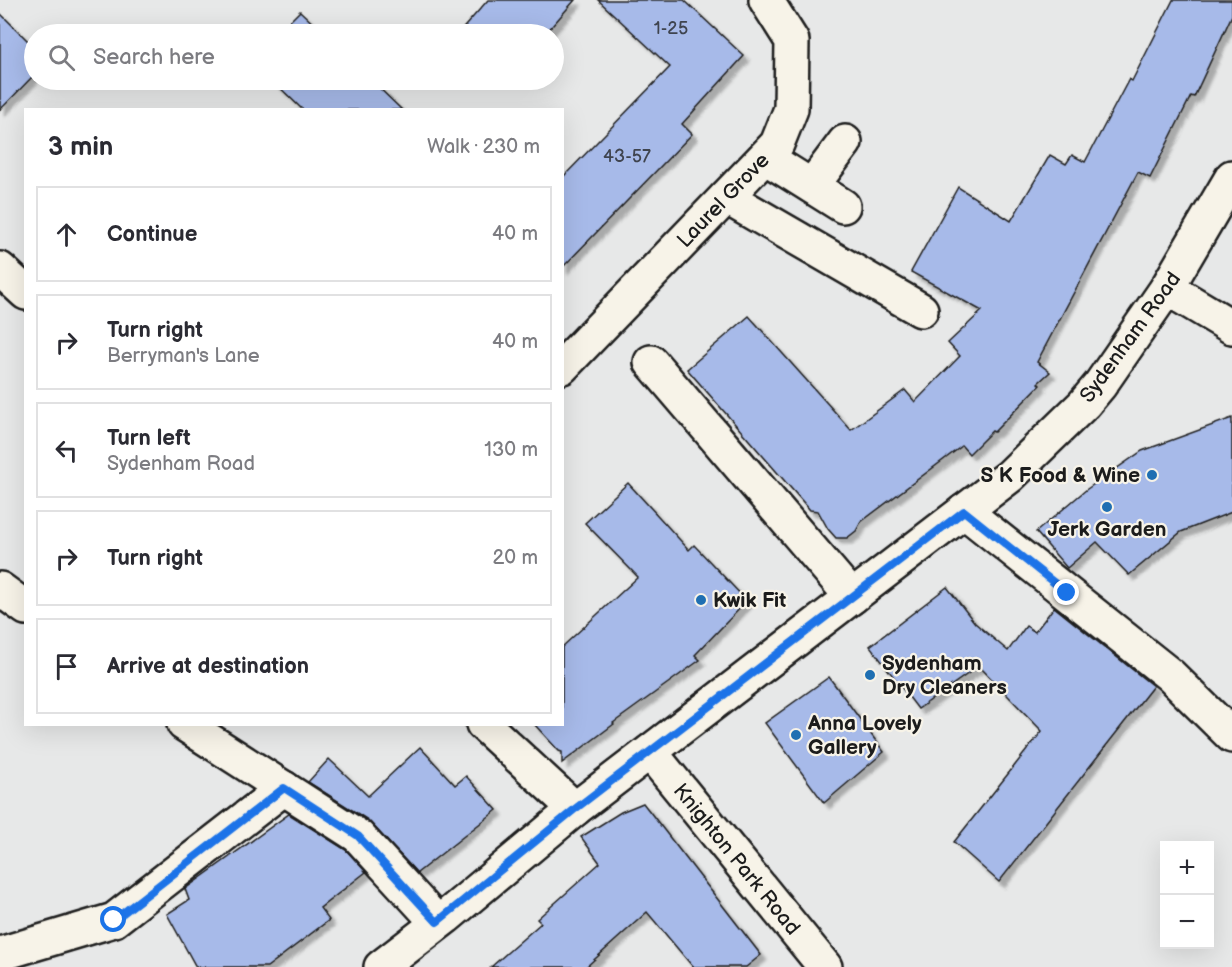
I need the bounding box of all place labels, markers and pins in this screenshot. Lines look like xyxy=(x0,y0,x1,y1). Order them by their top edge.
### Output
place label: S K Food & Wine xyxy=(980,463,1140,488)
marker: S K Food & Wine xyxy=(1145,468,1159,482)
marker: Jerk Garden xyxy=(1100,500,1114,514)
place label: Jerk Garden xyxy=(1047,517,1167,542)
place label: Kwik Fit xyxy=(713,588,786,613)
marker: Kwik Fit xyxy=(694,593,708,607)
place label: Sydenham Dry Cleaners xyxy=(882,651,1007,700)
marker: Sydenham Dry Cleaners xyxy=(863,668,877,682)
place label: Anna Lovely Gallery xyxy=(807,711,922,760)
marker: Anna Lovely Gallery xyxy=(789,728,803,742)

